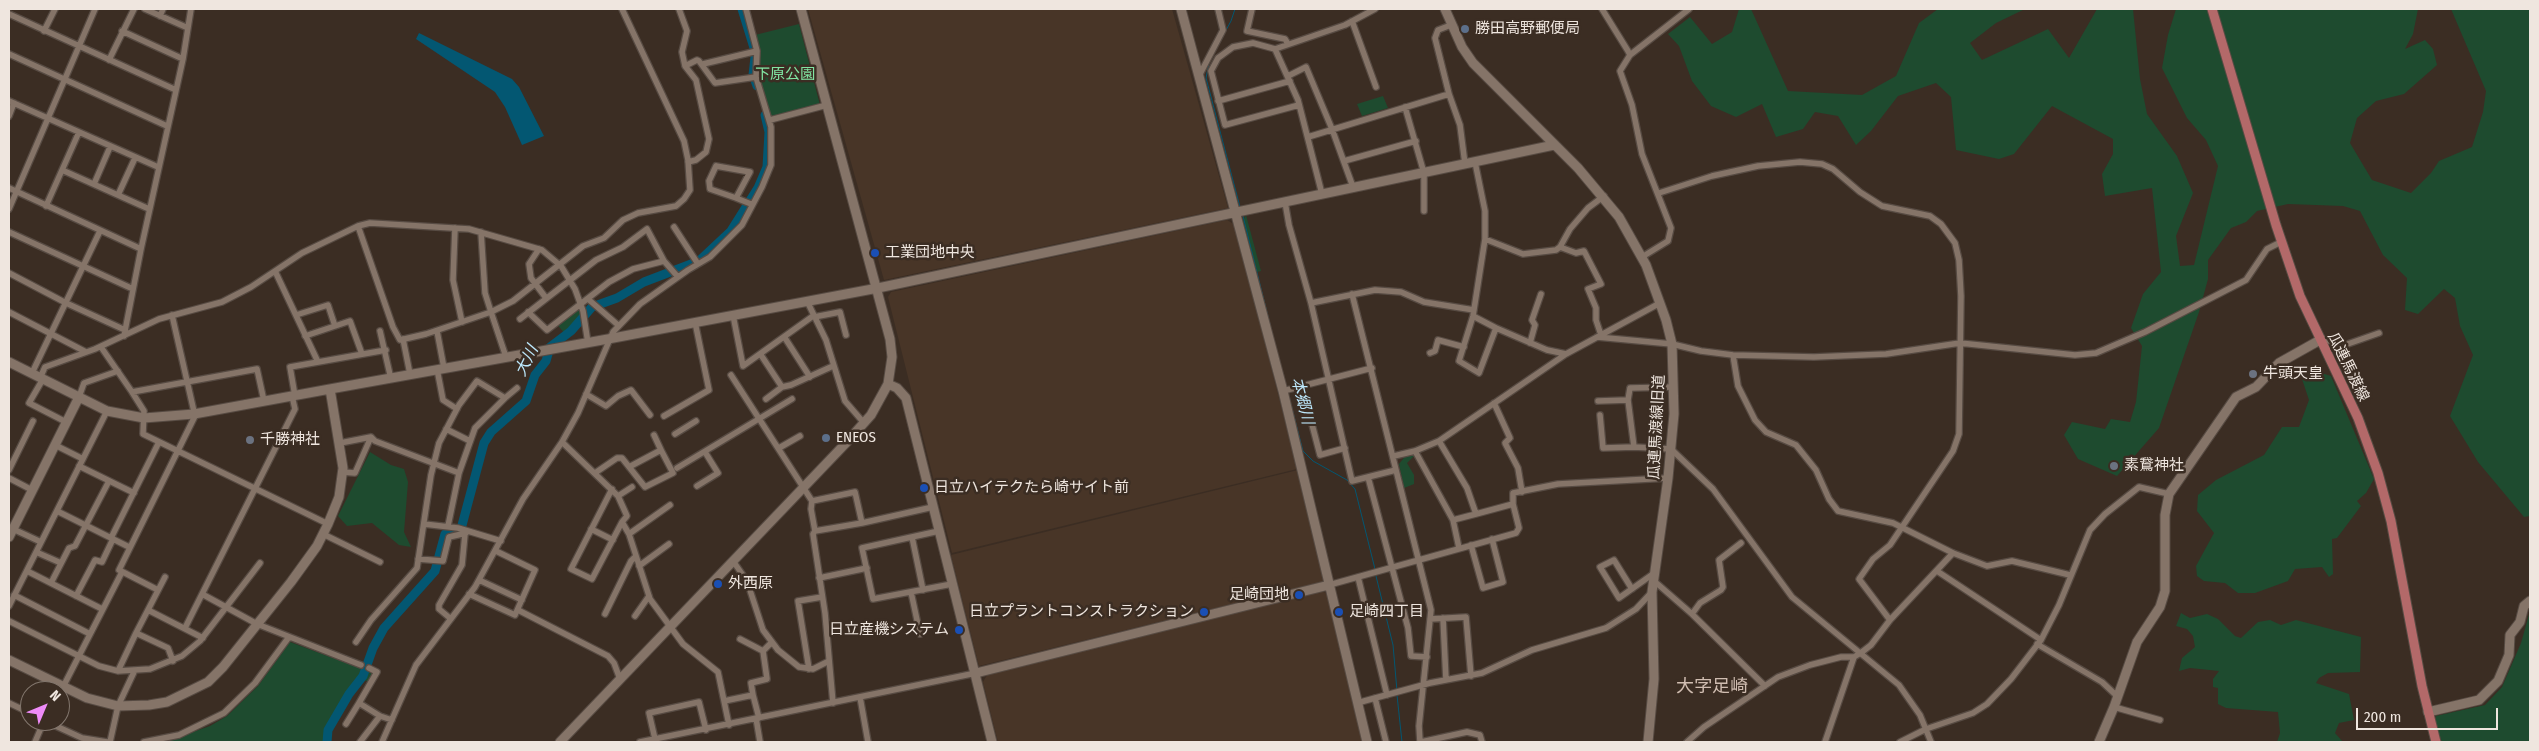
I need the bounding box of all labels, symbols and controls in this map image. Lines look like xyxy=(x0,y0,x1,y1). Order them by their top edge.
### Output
place label: 勝田高野郵便局 xyxy=(1475,20,1580,38)
marker: 勝田高野郵便局 xyxy=(1459,23,1471,35)
park label: 下原公園 xyxy=(755,66,815,84)
place label: 工業団地中央 xyxy=(885,244,975,262)
marker: 工業団地中央 xyxy=(869,247,881,259)
street label: 瓜連馬渡線 xyxy=(2323,329,2373,405)
water label: 大川 xyxy=(511,342,543,380)
place label: 牛頭天皇 xyxy=(2263,365,2323,383)
marker: 牛頭天皇 xyxy=(2247,368,2259,380)
street label: 瓜連馬渡線旧道 xyxy=(1645,374,1669,480)
water label: 本郷川 xyxy=(1287,375,1317,427)
place label: ENEOS xyxy=(836,429,876,447)
place label: 千勝神社 xyxy=(260,431,320,449)
marker: ENEOS xyxy=(820,432,832,444)
marker: 千勝神社 xyxy=(244,434,256,446)
place label: 素鵞神社 xyxy=(2124,457,2184,475)
marker: 素鵞神社 xyxy=(2108,460,2120,472)
place label: 日立ハイテクたら崎サイト前 xyxy=(934,479,1129,497)
marker: 日立ハイテクたら崎サイト前 xyxy=(918,482,930,494)
place label: 外西原 xyxy=(728,575,773,593)
marker: 外西原 xyxy=(712,578,724,590)
place label: 足崎団地 xyxy=(1229,586,1289,604)
marker: 足崎団地 xyxy=(1293,589,1305,601)
place label: 日立プラントコンストラクション xyxy=(969,603,1194,621)
place label: 足崎四丁目 xyxy=(1349,603,1424,621)
marker: 日立プラントコンストラクション xyxy=(1198,606,1210,618)
marker: 足崎四丁目 xyxy=(1333,606,1345,618)
place label: 日立産機システム xyxy=(829,621,949,639)
marker: 日立産機システム xyxy=(953,624,965,636)
district label: 大字足崎 xyxy=(1676,676,1748,698)
north arrow xyxy=(20,681,70,731)
text: N xyxy=(46,687,64,705)
scale bar xyxy=(2359,698,2502,730)
text: 200 m xyxy=(2364,708,2401,726)

